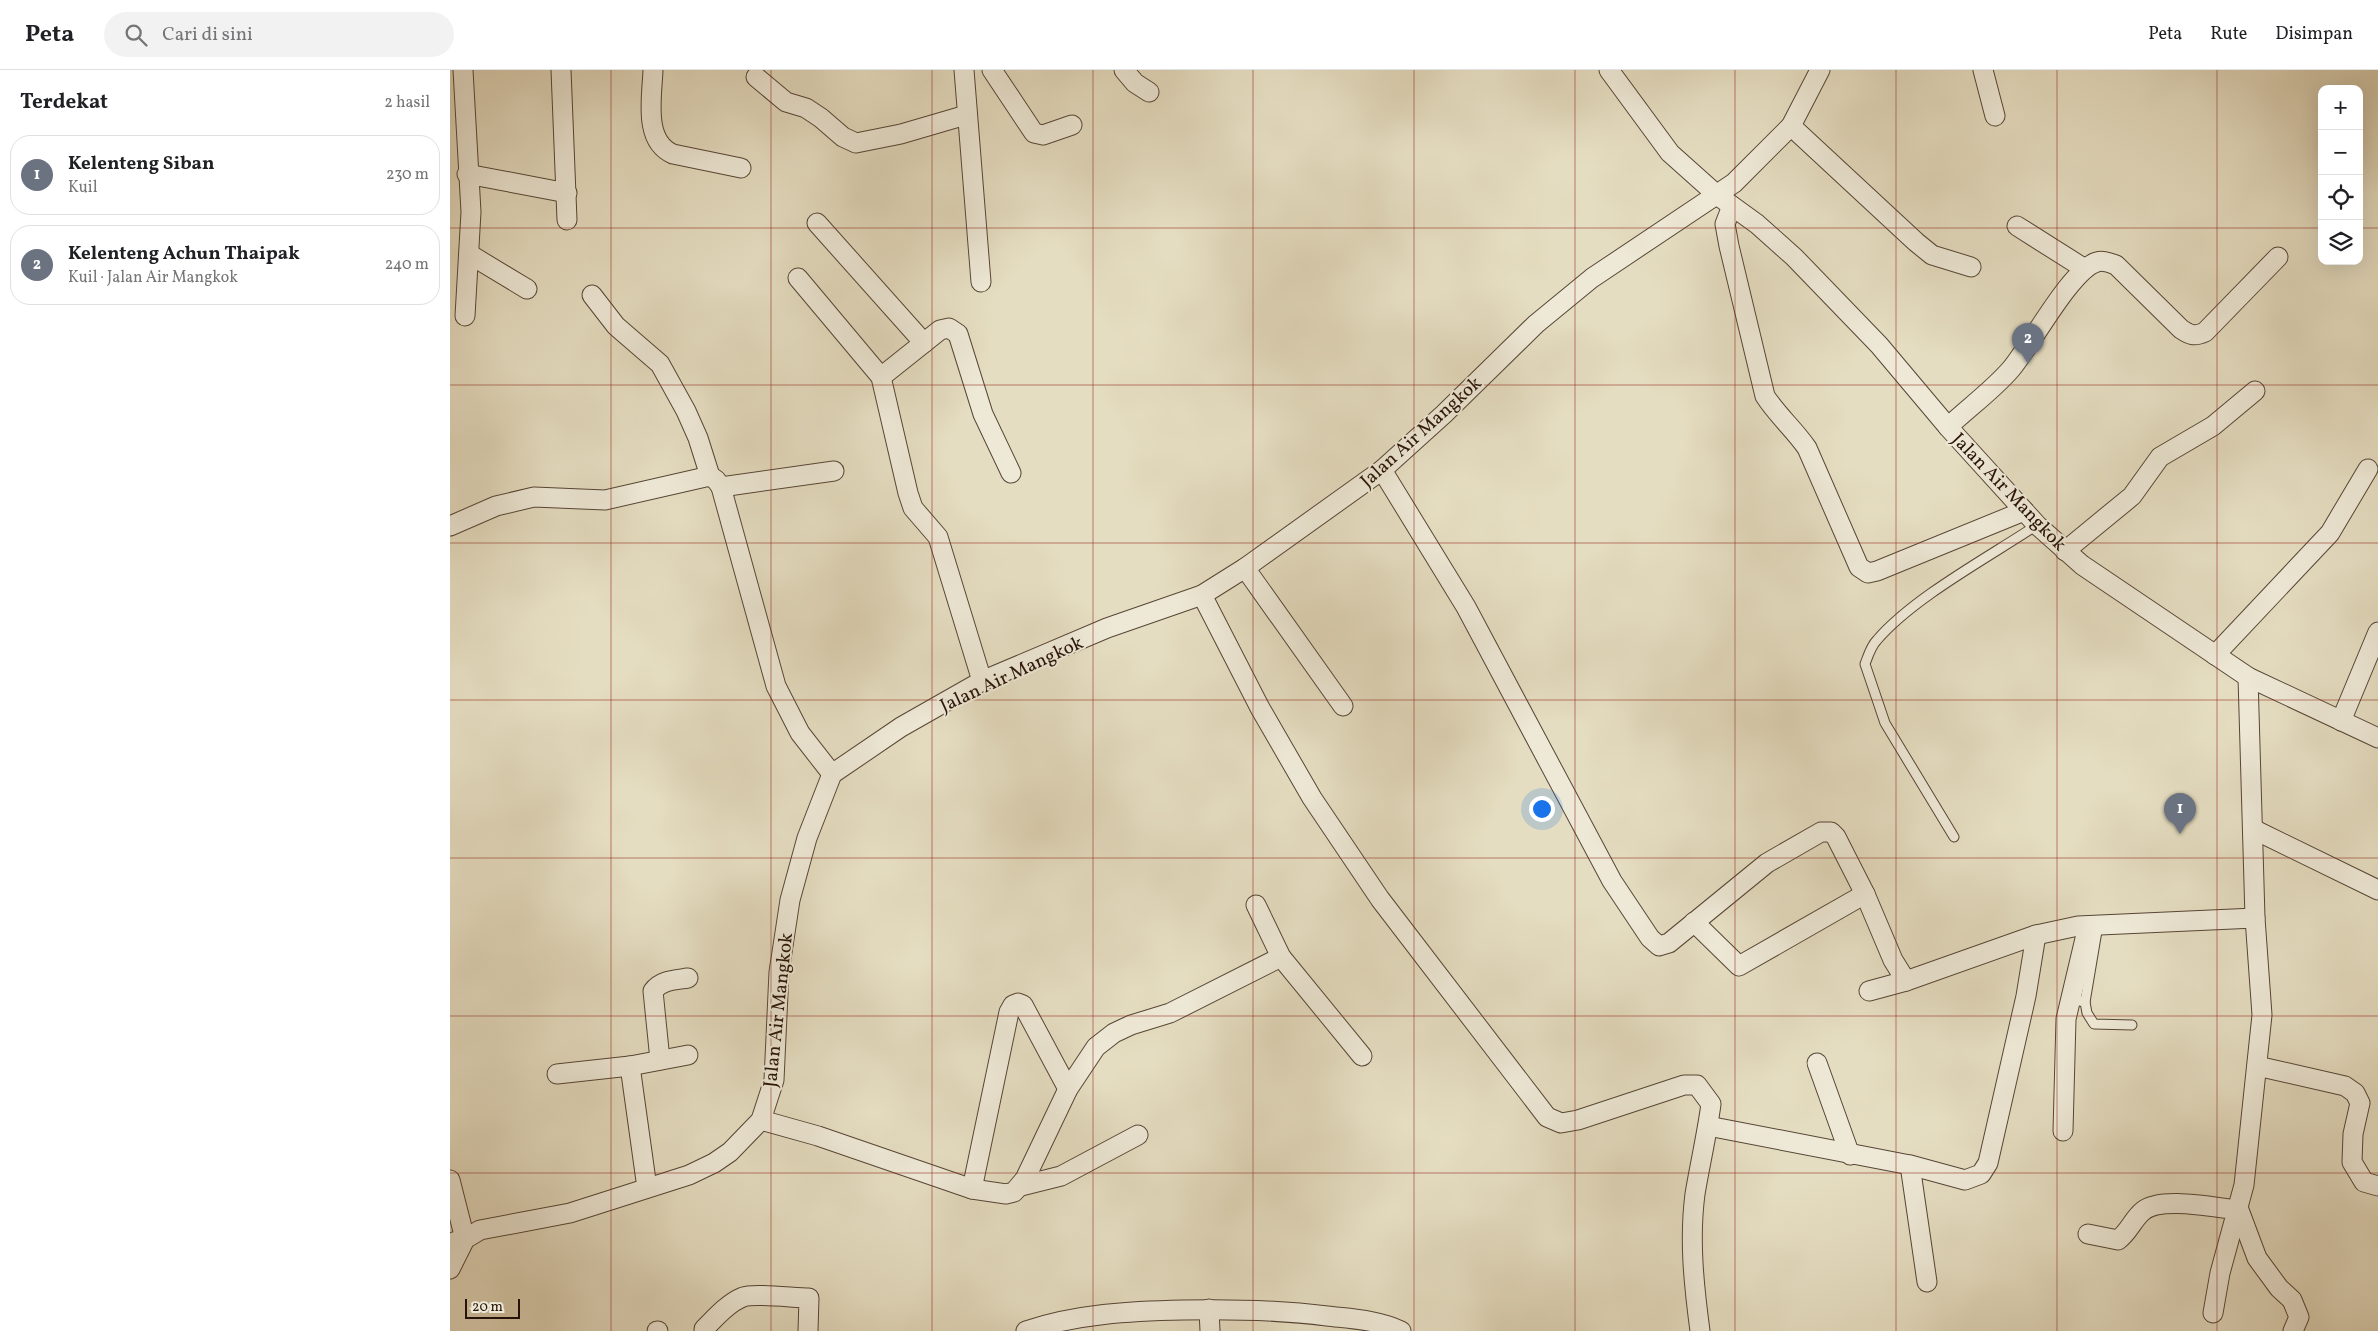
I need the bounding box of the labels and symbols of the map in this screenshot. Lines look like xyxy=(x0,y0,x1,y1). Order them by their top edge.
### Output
pin: 2 xyxy=(2012,323,2044,364)
street label: Jalan Air Mangkok xyxy=(1355,371,1488,494)
street label: Jalan Air Mangkok xyxy=(1945,427,2072,557)
street label: Jalan Air Mangkok xyxy=(936,630,1088,719)
pin: 1 xyxy=(2164,793,2196,834)
your location xyxy=(1529,796,1555,822)
street label: Jalan Air Mangkok xyxy=(758,932,800,1089)
scale bar xyxy=(465,1296,520,1319)

